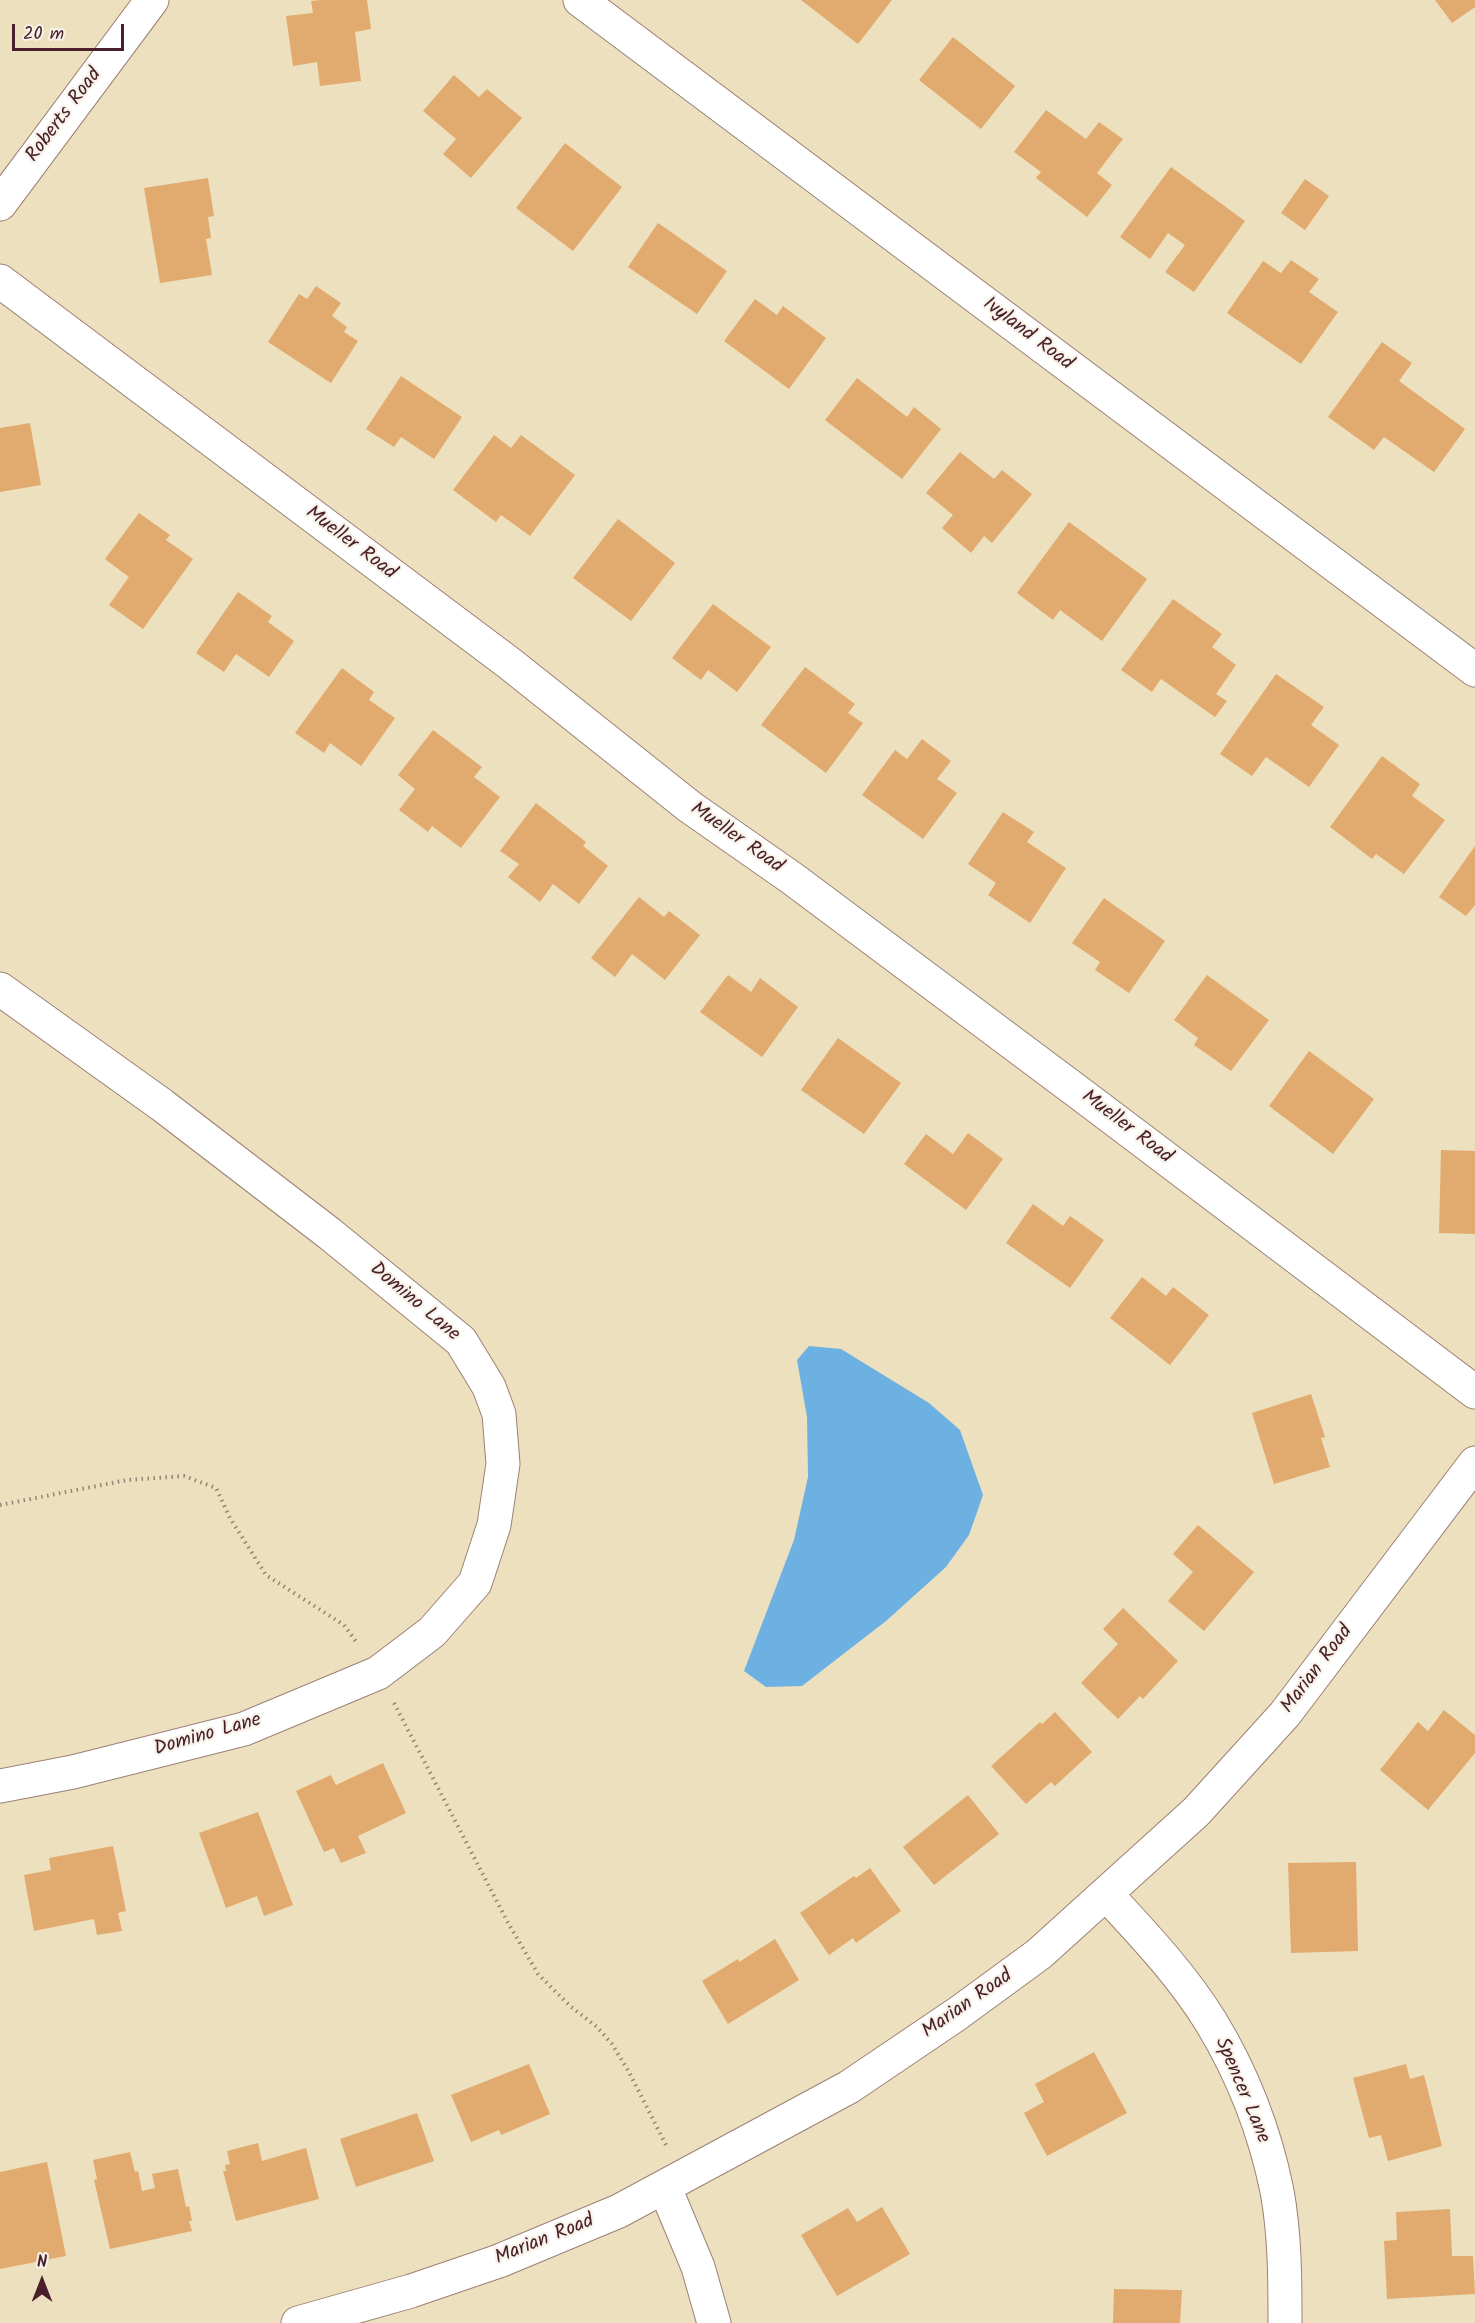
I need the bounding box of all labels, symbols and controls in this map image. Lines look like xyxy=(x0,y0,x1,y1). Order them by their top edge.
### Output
scale bar xyxy=(15,12,128,50)
text: 20 m xyxy=(23,20,64,49)
street label: Roberts Road xyxy=(22,64,108,168)
street label: Ivyland Road xyxy=(977,293,1077,377)
street label: Mueller Road xyxy=(300,502,400,586)
street label: Mueller Road xyxy=(685,798,787,880)
street label: Mueller Road xyxy=(1076,1086,1176,1170)
street label: Domino Lane xyxy=(364,1258,464,1348)
street label: Marian Road xyxy=(1277,1621,1359,1719)
street label: Domino Lane xyxy=(152,1709,264,1763)
street label: Marian Road xyxy=(918,1965,1018,2045)
street label: Spencer Lane xyxy=(1208,2035,1274,2147)
street label: Marian Road xyxy=(492,2210,598,2272)
text: N xyxy=(37,2250,47,2275)
north arrow xyxy=(12,2251,72,2311)

